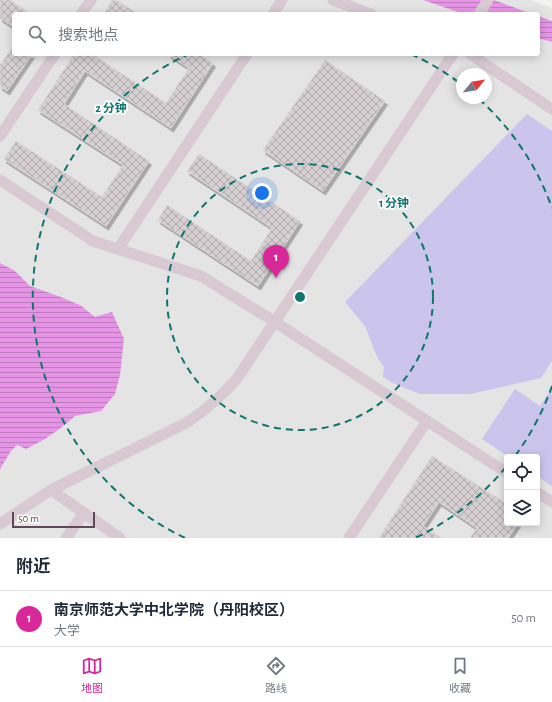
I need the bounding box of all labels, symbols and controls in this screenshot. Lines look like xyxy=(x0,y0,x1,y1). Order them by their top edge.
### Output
search box xyxy=(12,12,540,56)
icon: search xyxy=(26,23,48,45)
text: 搜索地点 xyxy=(58,28,118,43)
north arrow xyxy=(456,68,492,104)
text: 2 分钟 xyxy=(95,101,127,114)
your location xyxy=(252,183,272,203)
text: 1 分钟 xyxy=(379,196,409,209)
pin: 1 xyxy=(263,245,289,278)
centre of rings xyxy=(293,290,307,304)
map controls xyxy=(504,454,540,526)
button: locate xyxy=(504,454,540,490)
button: layers xyxy=(504,490,540,526)
scale bar xyxy=(12,510,95,529)
text: 50 m xyxy=(18,513,39,524)
text: 附近 xyxy=(16,558,50,575)
text: 南京师范大学中北学院（丹阳校区） xyxy=(54,603,294,618)
text: 1 xyxy=(27,612,31,625)
text: 50 m xyxy=(511,612,536,625)
text: 大学 xyxy=(54,625,80,638)
tab: 地图 xyxy=(81,655,103,695)
tab: 路线 xyxy=(265,655,287,695)
tab: 收藏 xyxy=(449,655,471,695)

